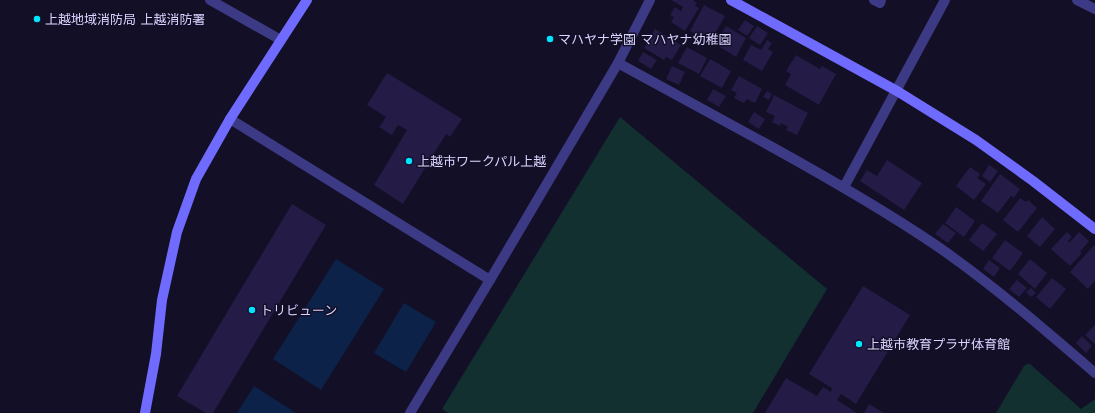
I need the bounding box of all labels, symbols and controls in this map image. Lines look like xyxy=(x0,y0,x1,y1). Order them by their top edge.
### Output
place label: 上越地域消防局 上越消防署 xyxy=(45,12,205,27)
marker: 上越地域消防局 上越消防署 xyxy=(32,14,42,24)
place label: マハヤナ学園 マハヤナ幼稚園 xyxy=(558,32,731,47)
marker: マハヤナ学園 マハヤナ幼稚園 xyxy=(545,34,555,44)
place label: 上越市ワークパル上越 xyxy=(417,154,546,169)
marker: 上越市ワークパル上越 xyxy=(404,156,414,166)
place label: トリビューン xyxy=(260,303,337,318)
marker: トリビューン xyxy=(247,305,257,315)
place label: 上越市教育プラザ体育館 xyxy=(867,337,1010,352)
marker: 上越市教育プラザ体育館 xyxy=(854,339,864,349)

